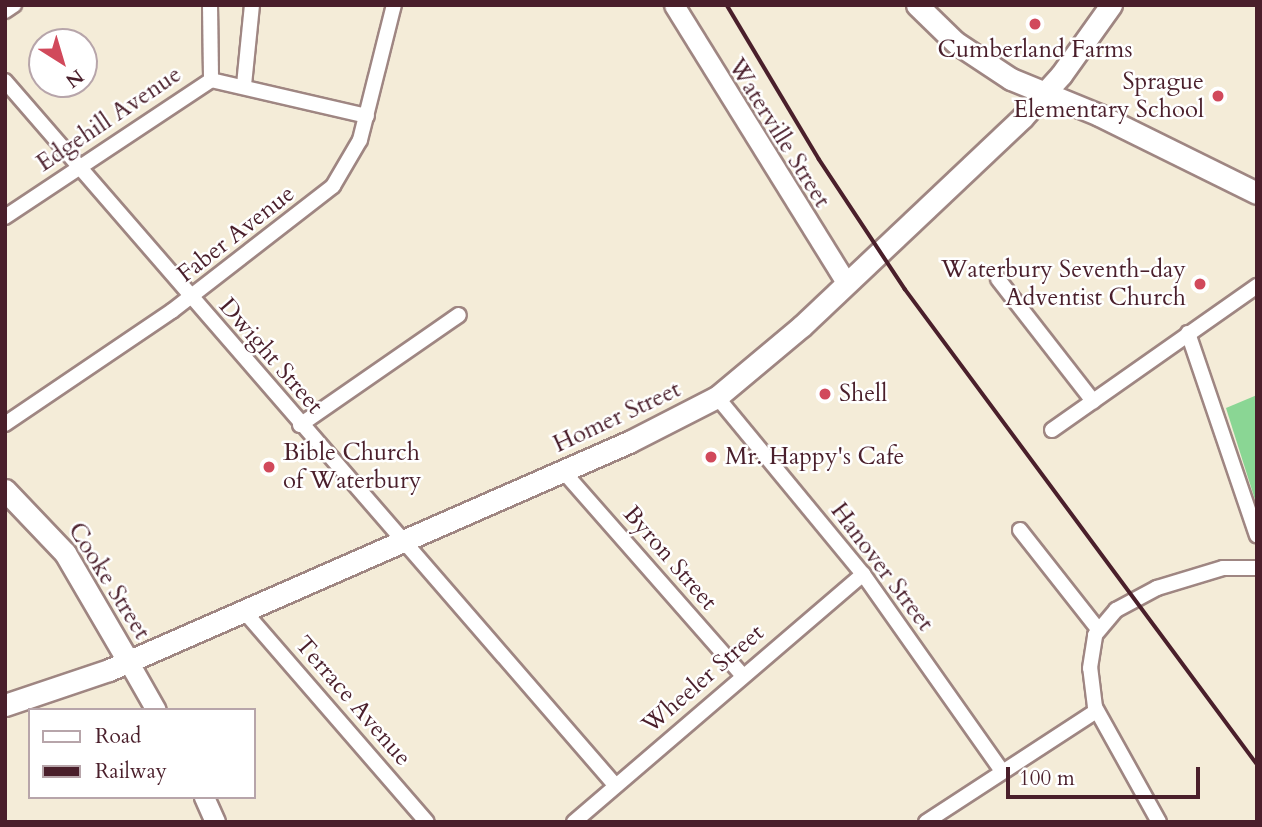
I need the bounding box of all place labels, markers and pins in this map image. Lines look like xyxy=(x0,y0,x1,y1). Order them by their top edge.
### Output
marker: Cumberland Farms xyxy=(1027,16,1043,32)
place label: Cumberland Farms xyxy=(938,36,1132,64)
place label: Sprague Elementary School xyxy=(1013,68,1204,124)
marker: Sprague Elementary School xyxy=(1210,88,1226,104)
place label: Waterbury Seventh-day Adventist Church xyxy=(941,256,1186,312)
marker: Waterbury Seventh-day Adventist Church xyxy=(1192,276,1208,292)
place label: Shell xyxy=(839,380,887,408)
marker: Shell xyxy=(817,386,833,402)
place label: Bible Church of Waterbury xyxy=(283,439,421,495)
place label: Mr. Happy's Cafe xyxy=(725,443,904,471)
marker: Mr. Happy's Cafe xyxy=(703,449,719,465)
marker: Bible Church of Waterbury xyxy=(261,459,277,475)

